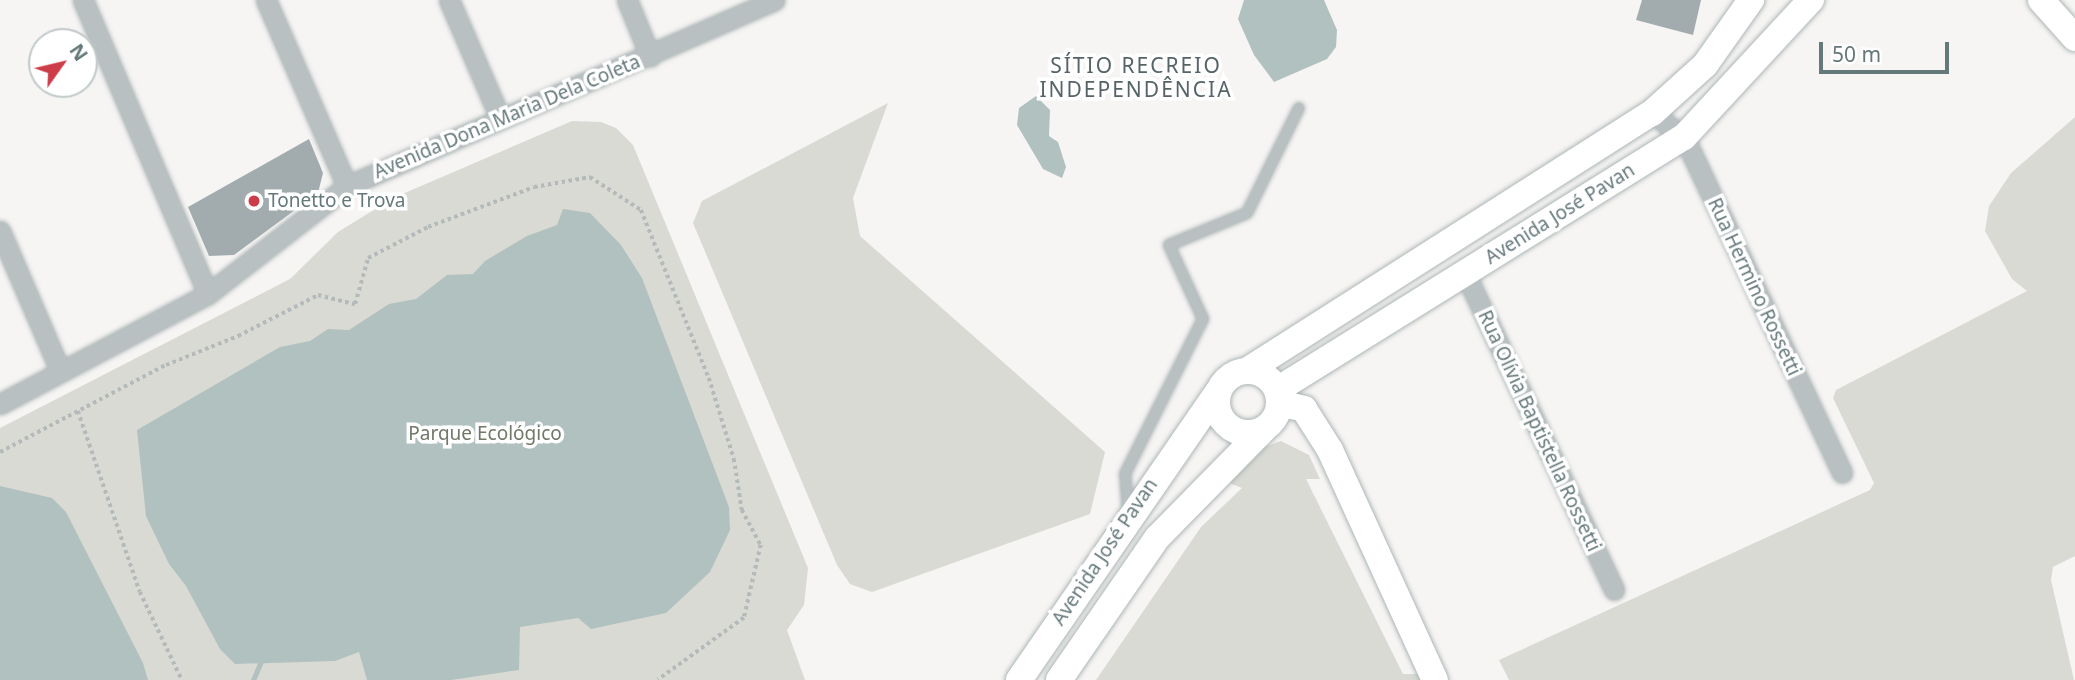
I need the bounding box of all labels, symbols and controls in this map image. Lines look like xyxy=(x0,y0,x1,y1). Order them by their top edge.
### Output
north arrow xyxy=(28,28,98,98)
scale bar xyxy=(1823,28,1952,72)
text: N xyxy=(64,39,94,66)
text: 50 m xyxy=(1832,40,1881,68)
street label: Avenida Dona Maria Dela Coleta xyxy=(370,50,644,184)
district label: SÍTIO RECREIO INDEPENDÊNCIA xyxy=(1041,52,1231,102)
street label: Avenida José Pavan xyxy=(1481,159,1639,269)
place label: Tonetto e Trova xyxy=(268,190,406,212)
marker: Tonetto e Trova xyxy=(246,193,262,209)
street label: Rua Hermino Rossetti xyxy=(1703,194,1805,380)
street label: Rua Olívia Baptistella Rossetti xyxy=(1473,307,1605,555)
park label: Parque Ecológico xyxy=(408,423,562,445)
street label: Avenida José Pavan xyxy=(1047,474,1163,630)

